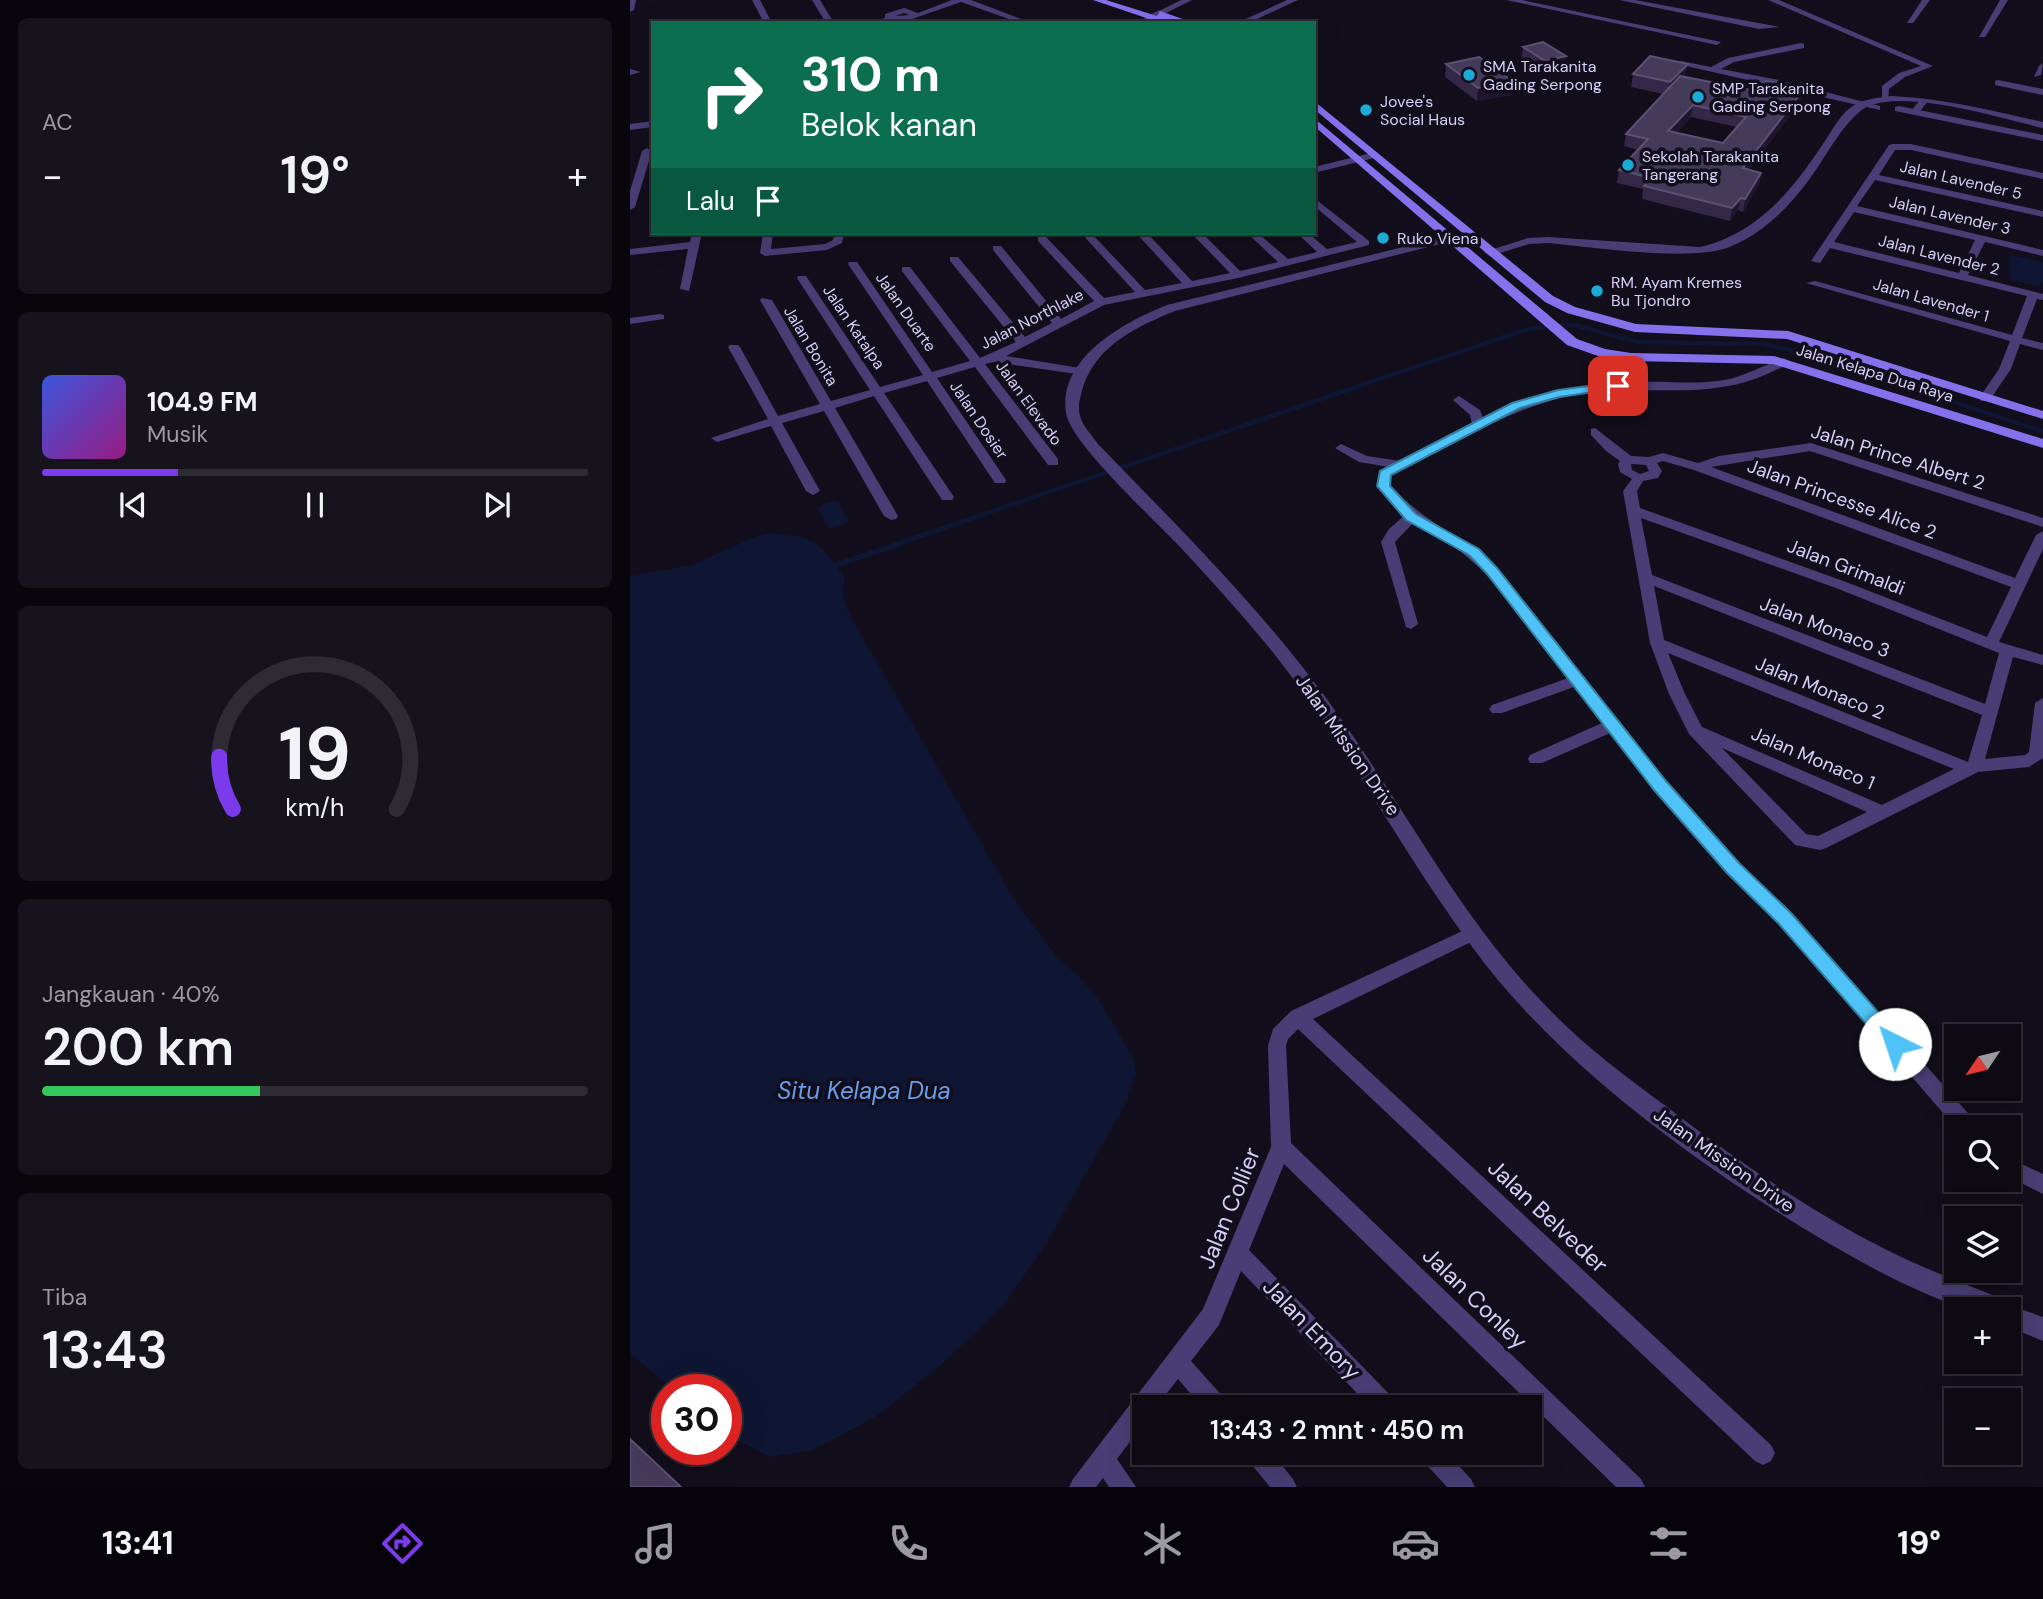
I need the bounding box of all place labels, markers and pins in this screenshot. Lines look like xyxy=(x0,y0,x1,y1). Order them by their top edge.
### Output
place label: SMA Tarakanita Gading Serpong xyxy=(1483,56,1602,95)
marker: SMA Tarakanita Gading Serpong xyxy=(1461,67,1477,83)
place label: SMP Tarakanita Gading Serpong xyxy=(1712,78,1831,117)
marker: SMP Tarakanita Gading Serpong xyxy=(1690,89,1706,105)
place label: Jovee's Social Haus xyxy=(1380,91,1465,130)
marker: Jovee's Social Haus xyxy=(1358,102,1374,118)
place label: Sekolah Tarakanita Tangerang xyxy=(1642,146,1779,185)
marker: Sekolah Tarakanita Tangerang xyxy=(1620,157,1636,173)
place label: Ruko Viena xyxy=(1397,228,1478,249)
marker: Ruko Viena xyxy=(1375,230,1391,246)
place label: RM. Ayam Kremes Bu Tjondro xyxy=(1611,272,1742,311)
marker: RM. Ayam Kremes Bu Tjondro xyxy=(1589,283,1605,299)
pin xyxy=(1588,356,1648,416)

